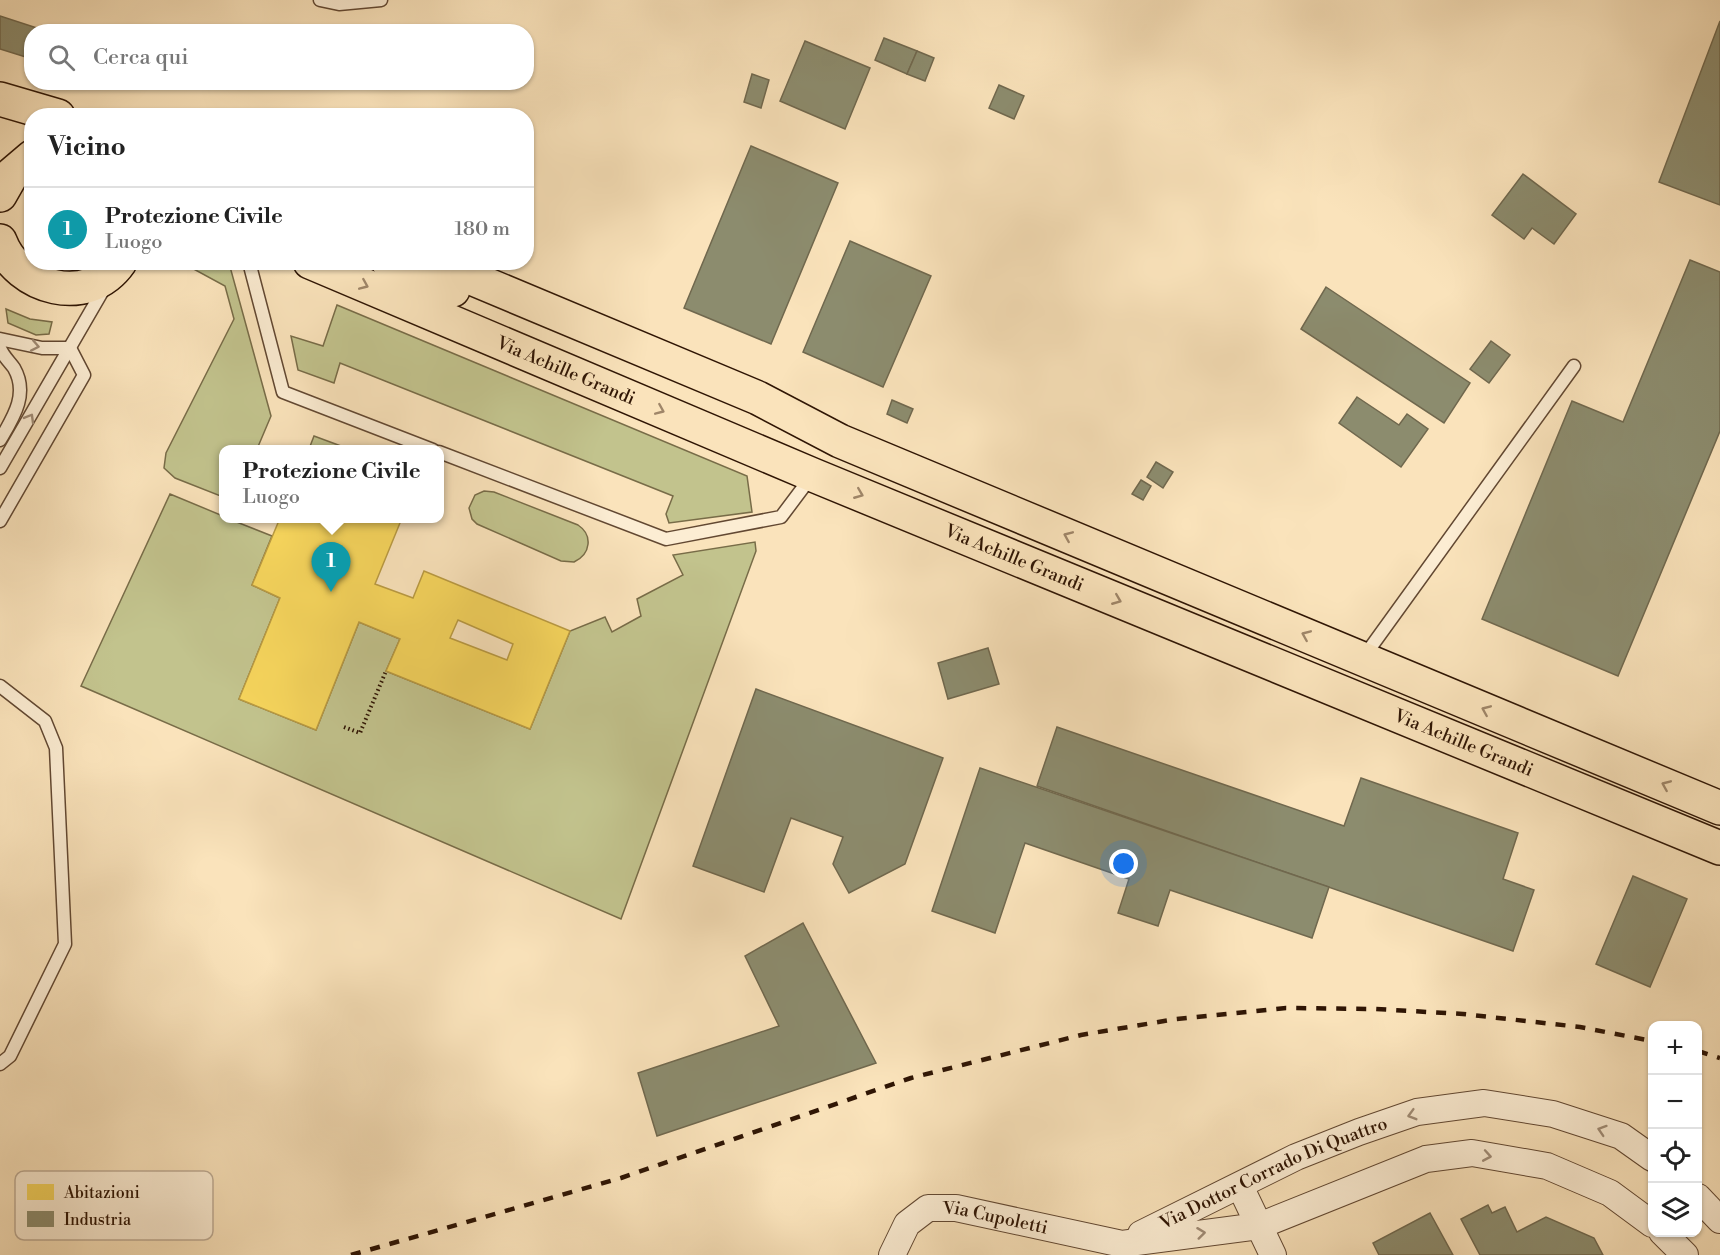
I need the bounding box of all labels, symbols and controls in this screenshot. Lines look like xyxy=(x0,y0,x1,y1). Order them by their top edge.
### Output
search box xyxy=(24,24,534,90)
icon: search xyxy=(45,41,78,74)
text: Cerca qui xyxy=(93,44,189,71)
text: Vicino xyxy=(48,131,126,163)
text: Protezione Civile xyxy=(105,203,283,230)
text: 1 xyxy=(63,217,72,242)
text: 180 m xyxy=(455,217,510,242)
text: Luogo xyxy=(105,230,162,255)
one-way arrow xyxy=(358,278,369,290)
street label: Via Achille Grandi xyxy=(492,331,639,410)
one-way arrow xyxy=(30,339,40,352)
one-way arrow xyxy=(653,403,664,415)
one-way arrow xyxy=(22,414,34,424)
popup xyxy=(219,445,444,523)
text: Protezione Civile xyxy=(243,458,420,485)
text: Luogo xyxy=(243,485,300,510)
one-way arrow xyxy=(852,487,863,499)
street label: Via Achille Grandi xyxy=(940,519,1087,597)
one-way arrow xyxy=(1063,531,1074,543)
pin: 1 xyxy=(312,542,350,592)
one-way arrow xyxy=(1110,593,1121,605)
one-way arrow xyxy=(1301,630,1312,642)
street label: Via Achille Grandi xyxy=(1390,704,1537,782)
one-way arrow xyxy=(1481,705,1492,717)
one-way arrow xyxy=(1661,780,1672,792)
your location xyxy=(1109,849,1138,878)
map controls xyxy=(1648,1021,1702,1237)
button: + xyxy=(1648,1021,1702,1075)
button: − xyxy=(1648,1075,1702,1129)
one-way arrow xyxy=(1407,1108,1418,1120)
street label: Via Dottor Corrado Di Quattro xyxy=(1155,1112,1390,1235)
one-way arrow xyxy=(1597,1124,1608,1137)
button: locate xyxy=(1648,1129,1702,1183)
one-way arrow xyxy=(1483,1149,1492,1161)
legend xyxy=(15,1171,213,1240)
text: Abitazioni xyxy=(63,1183,140,1203)
button: layers xyxy=(1648,1183,1702,1237)
street label: Via Cupoletti xyxy=(942,1197,1050,1240)
text: Industria xyxy=(64,1210,132,1230)
one-way arrow xyxy=(1197,1228,1206,1240)

